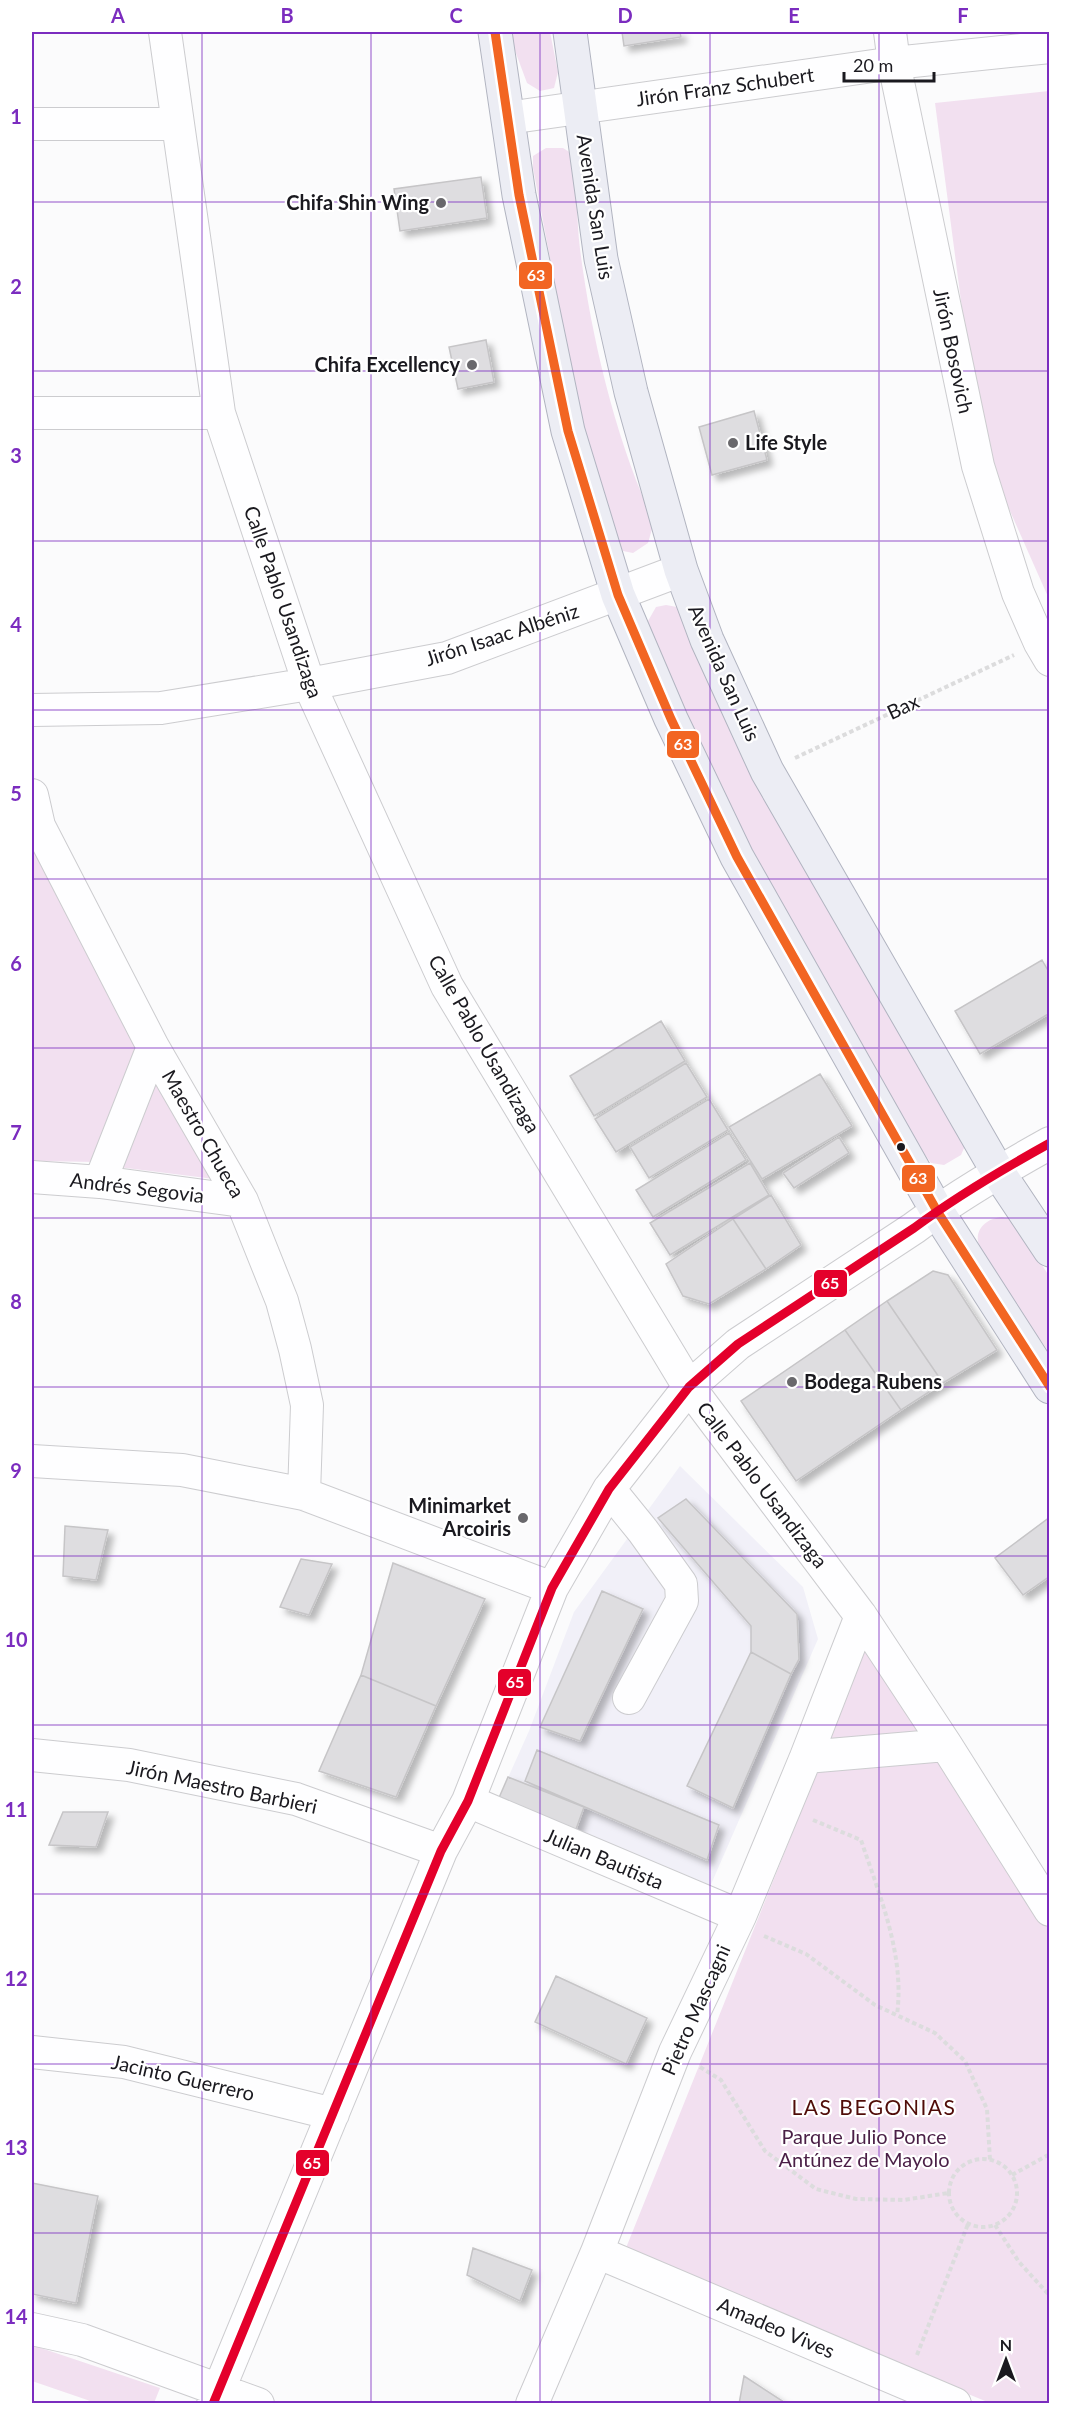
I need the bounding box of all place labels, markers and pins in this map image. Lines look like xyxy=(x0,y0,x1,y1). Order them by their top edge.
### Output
place label: Chifa Shin Wing xyxy=(286,190,429,214)
marker: Chifa Shin Wing xyxy=(434,196,448,210)
place label: Chifa Excellency xyxy=(315,352,460,376)
marker: Chifa Excellency xyxy=(465,358,479,372)
place label: Life Style xyxy=(745,430,827,454)
marker: Life Style xyxy=(726,436,740,450)
unlabelled marker xyxy=(895,1141,907,1153)
place label: Bodega Rubens xyxy=(804,1369,942,1393)
marker: Bodega Rubens xyxy=(785,1375,799,1389)
place label: Minimarket Arcoiris xyxy=(408,1493,512,1540)
marker: Minimarket Arcoiris xyxy=(516,1511,530,1525)

